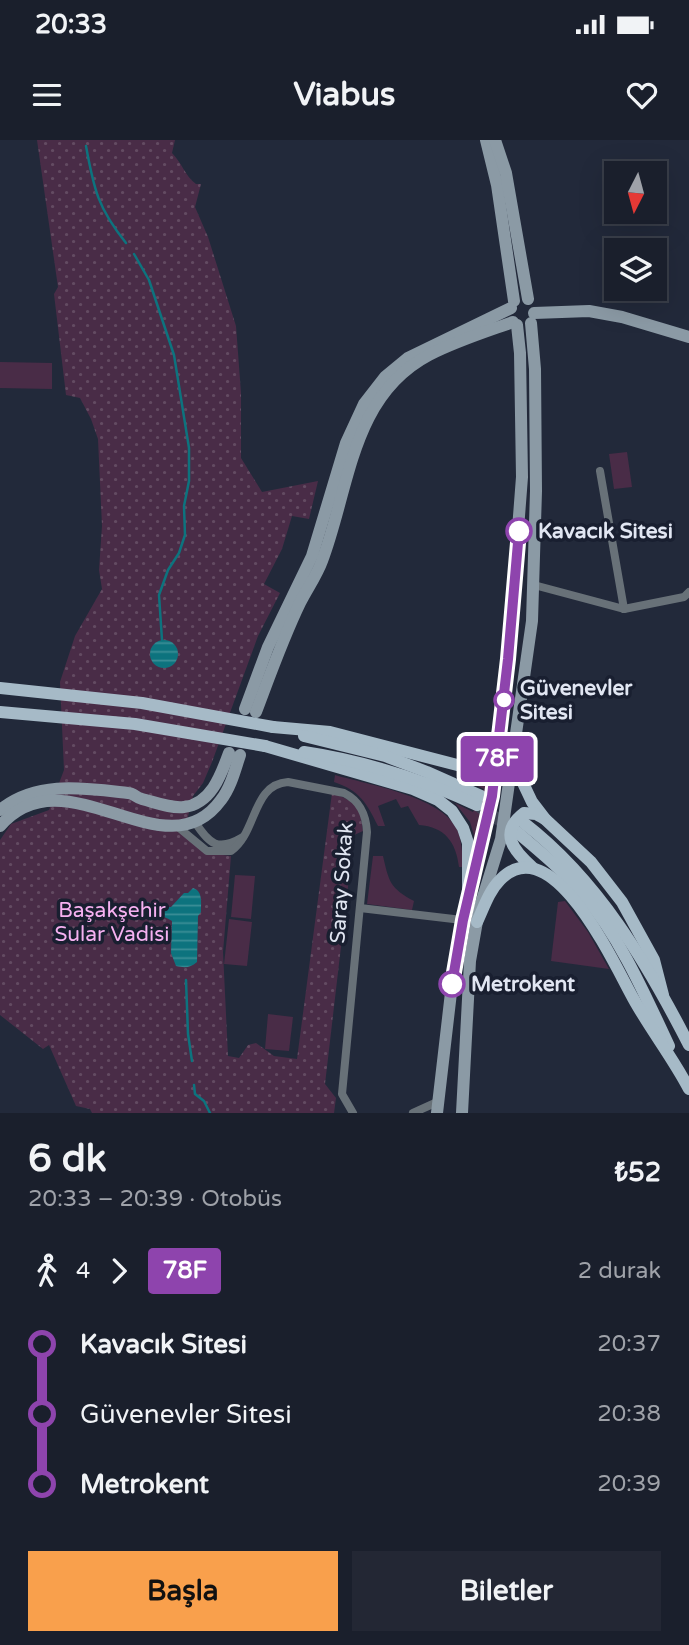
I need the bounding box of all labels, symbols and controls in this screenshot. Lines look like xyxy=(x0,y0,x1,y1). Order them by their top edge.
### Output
text: 20:33 xyxy=(35,9,107,40)
icon: menu xyxy=(28,76,66,114)
text: Viabus xyxy=(294,76,395,114)
icon: heart xyxy=(623,76,661,114)
north arrow xyxy=(604,161,667,224)
map controls xyxy=(604,161,667,301)
button: layers xyxy=(604,238,667,301)
marker: Kavacık Sitesi xyxy=(506,518,532,544)
place label: Kavacık Sitesi xyxy=(538,519,673,544)
place label: Güvenevler Sitesi xyxy=(520,676,633,725)
marker: Güvenevler Sitesi xyxy=(494,690,514,710)
line badge: 78F xyxy=(457,736,537,782)
text: 78F xyxy=(475,744,519,773)
street label: Saray Sokak xyxy=(325,822,359,944)
park label: Başakşehir Sular Vadisi xyxy=(54,898,170,947)
marker: Metrokent xyxy=(439,971,465,997)
place label: Metrokent xyxy=(471,972,575,997)
text: 6 dk xyxy=(28,1136,106,1182)
text: ₺52 xyxy=(615,1157,661,1188)
text: 20:33 – 20:39 · Otobüs xyxy=(28,1185,282,1213)
icon: walk xyxy=(28,1252,66,1290)
icon: forward xyxy=(100,1252,138,1290)
text: 78F xyxy=(162,1256,207,1285)
text: 4 xyxy=(76,1257,90,1285)
text: 2 durak xyxy=(578,1257,661,1285)
text: Kavacık Sitesi xyxy=(80,1329,247,1360)
text: 20:37 xyxy=(597,1330,661,1358)
text: Güvenevler Sitesi xyxy=(80,1399,292,1430)
text: 20:38 xyxy=(597,1400,661,1428)
text: Metrokent xyxy=(80,1469,209,1500)
text: 20:39 xyxy=(597,1470,661,1498)
button: Başla xyxy=(28,1551,338,1631)
button: Biletler xyxy=(352,1551,661,1631)

